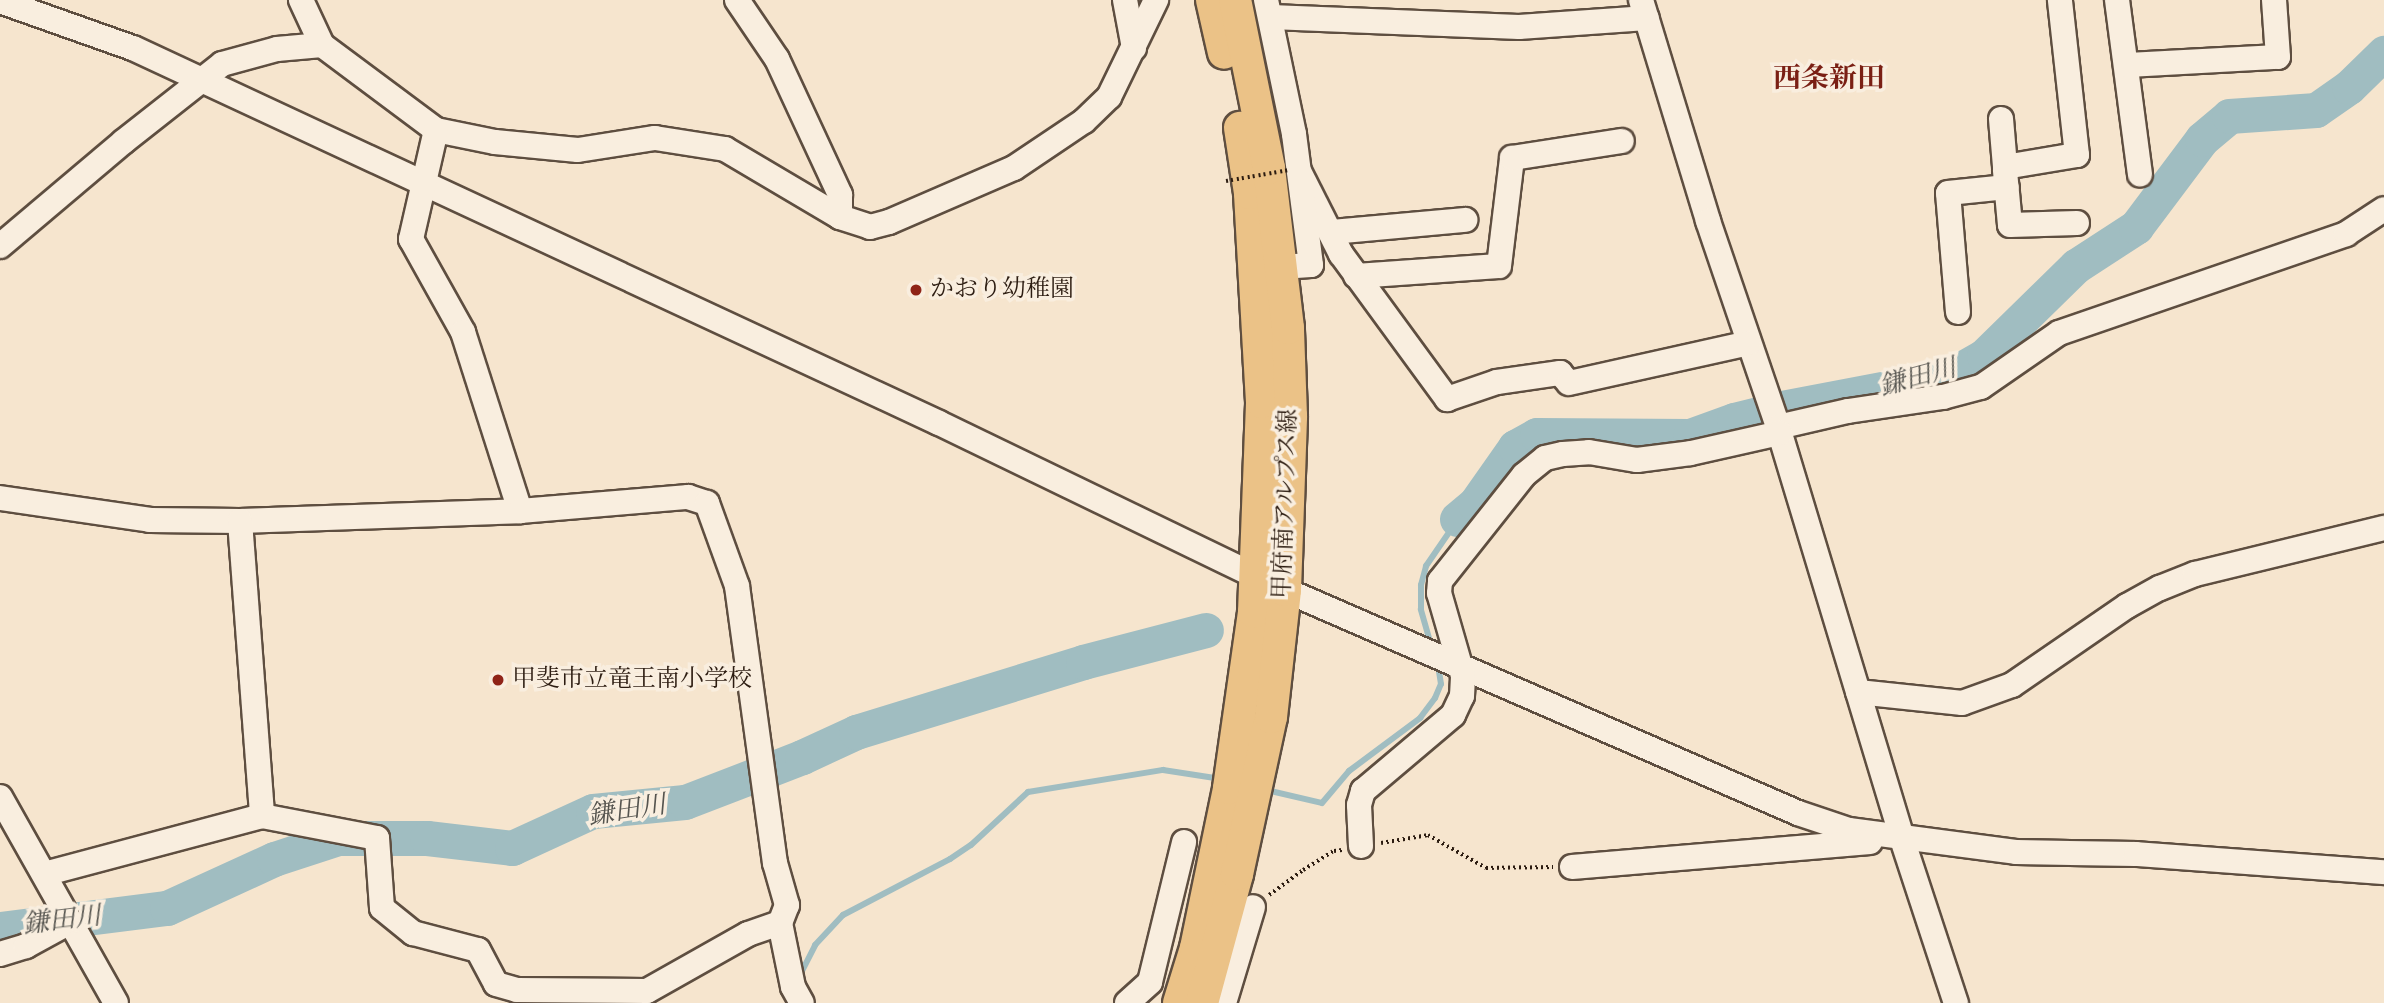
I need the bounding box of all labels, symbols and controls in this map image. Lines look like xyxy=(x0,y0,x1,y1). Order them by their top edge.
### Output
district label: 西条新田 xyxy=(1773,62,1885,96)
place label: かおり幼稚園 xyxy=(930,276,1074,304)
marker: かおり幼稚園 xyxy=(908,282,924,298)
water label: 鎌田川 xyxy=(1876,353,1960,403)
street label: 甲府南アルプス線 xyxy=(1268,408,1304,600)
place label: 甲斐市立竜王南小学校 xyxy=(512,666,752,694)
marker: 甲斐市立竜王南小学校 xyxy=(490,672,506,688)
water label: 鎌田川 xyxy=(586,789,668,833)
water label: 鎌田川 xyxy=(21,901,103,941)

